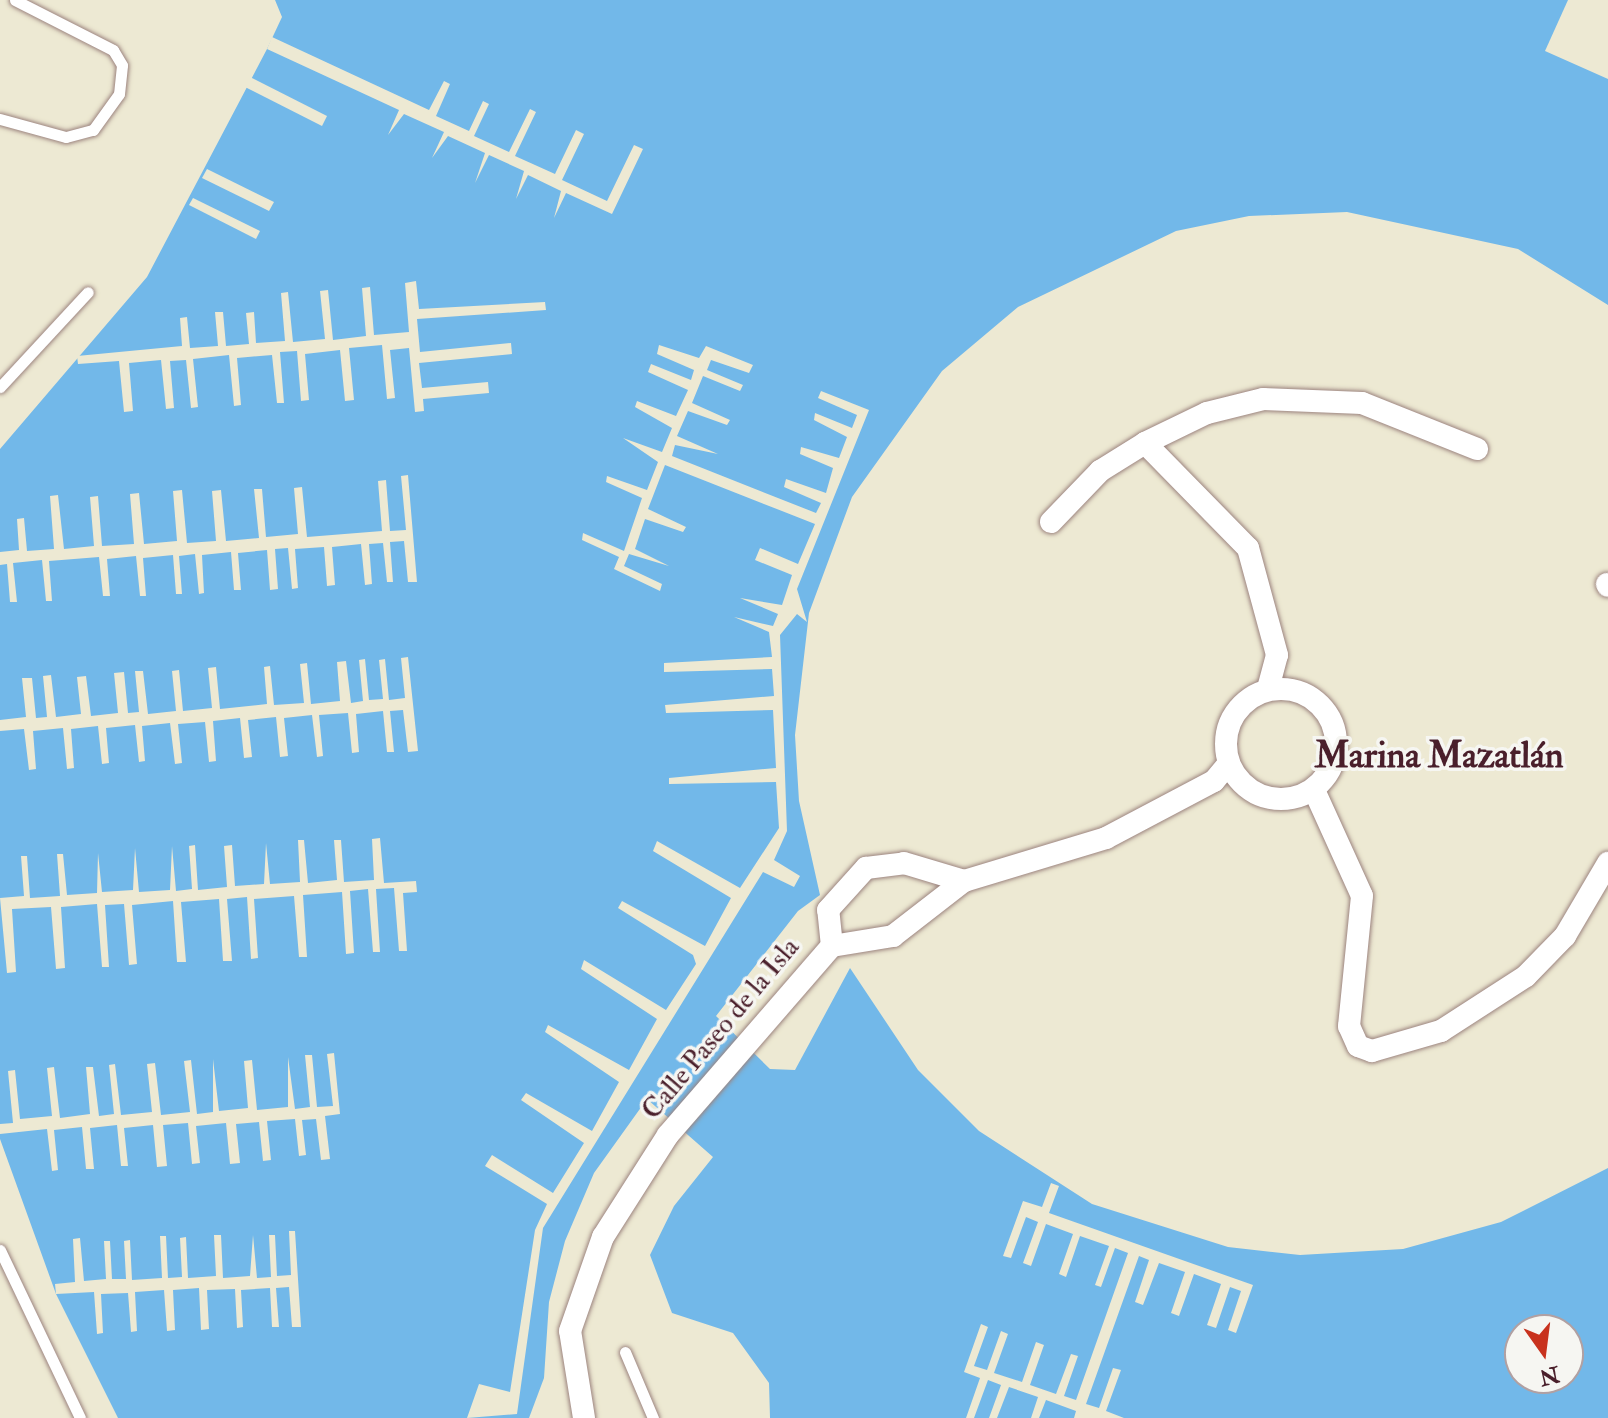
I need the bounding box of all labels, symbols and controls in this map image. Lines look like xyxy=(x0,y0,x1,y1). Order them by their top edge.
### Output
district label: Marina Mazatlán xyxy=(1314,734,1564,778)
street label: Calle Paseo de la Isla xyxy=(635,931,807,1127)
north arrow xyxy=(1504,1314,1584,1394)
text: N xyxy=(1536,1359,1562,1391)

